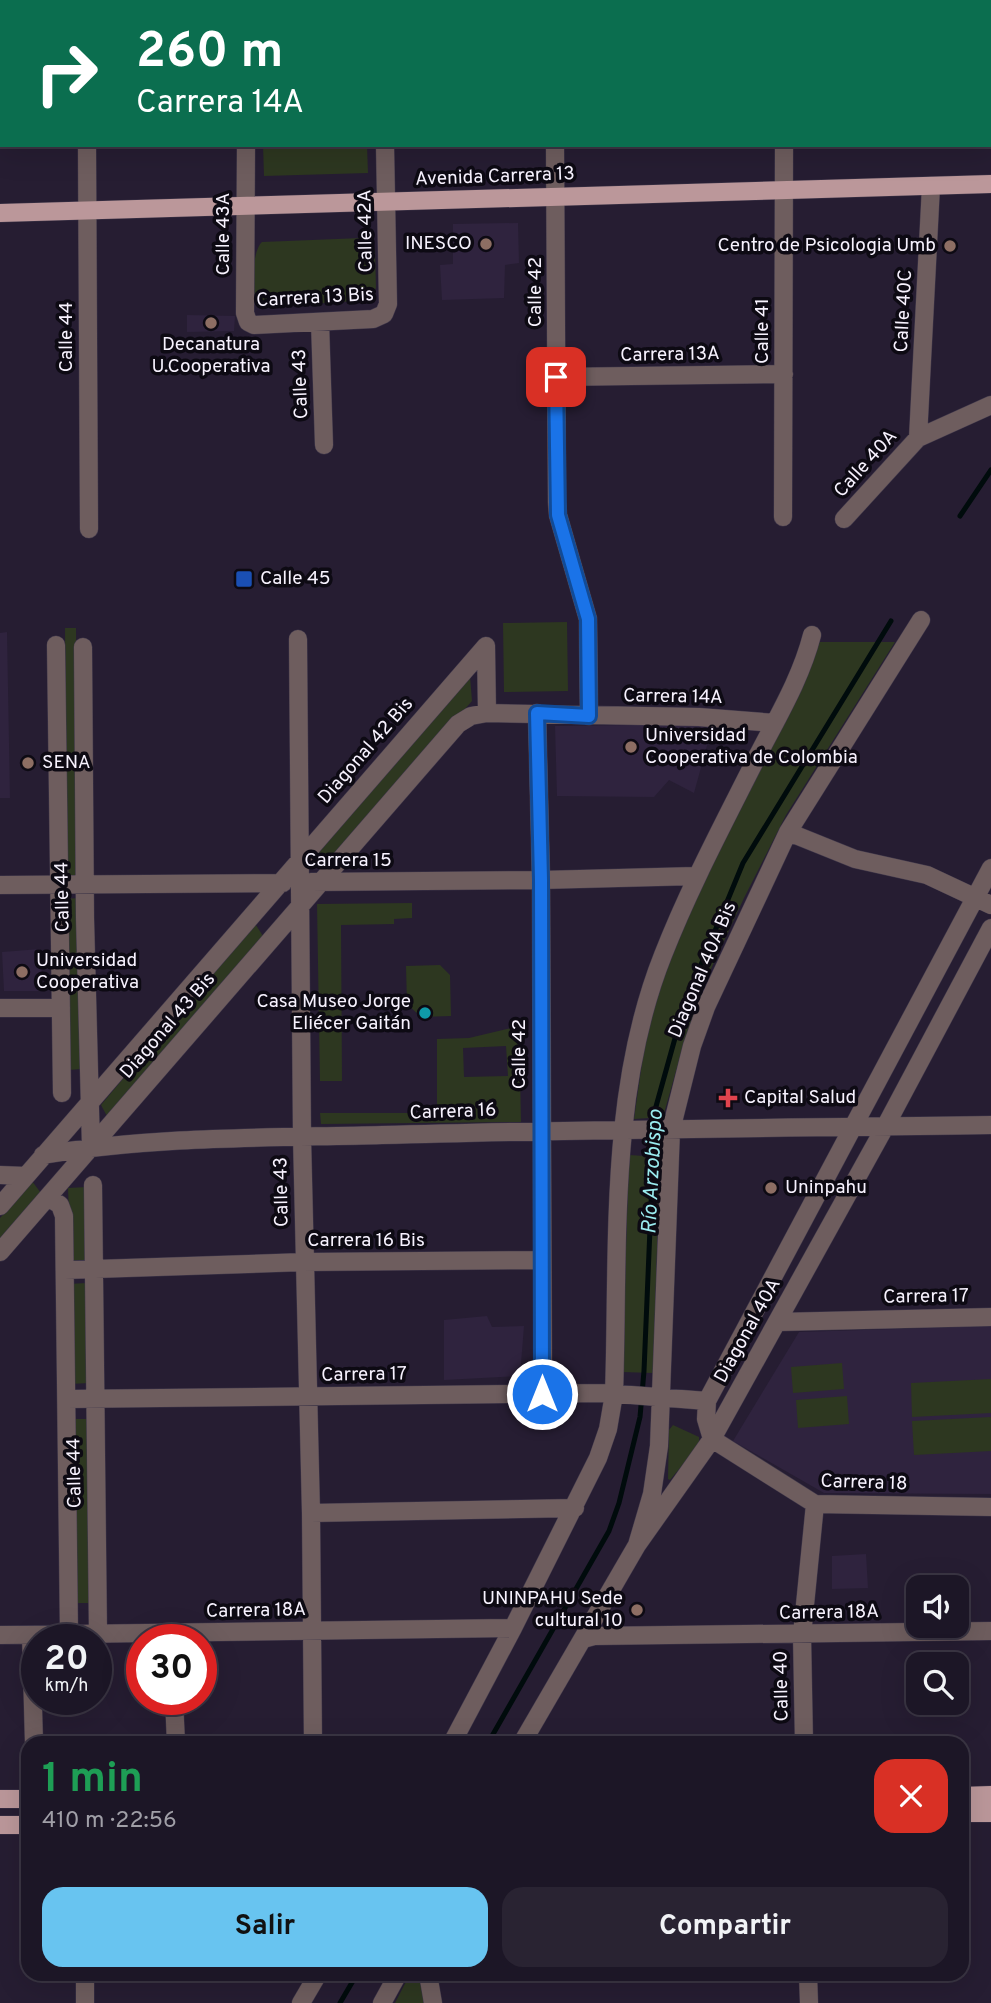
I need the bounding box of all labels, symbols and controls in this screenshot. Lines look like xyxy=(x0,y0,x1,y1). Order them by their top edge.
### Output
text: 260 m xyxy=(136,23,283,85)
icon: right xyxy=(21,28,112,119)
text: Carrera 14A xyxy=(136,84,304,124)
street label: Avenida Carrera 13 xyxy=(415,162,575,192)
street label: Calle 42A xyxy=(353,189,379,273)
street label: Calle 43A xyxy=(212,193,236,275)
place label: INESCO xyxy=(405,232,472,256)
place label: Centro de Psicologia Umb xyxy=(717,234,936,258)
marker: INESCO xyxy=(478,236,494,252)
marker: Centro de Psicologia Umb xyxy=(942,238,958,254)
street label: Calle 42 xyxy=(524,257,548,327)
street label: Calle 40C xyxy=(890,269,918,353)
street label: Carrera 13 Bis xyxy=(256,283,374,313)
street label: Calle 41 xyxy=(751,298,775,364)
street label: Calle 44 xyxy=(55,302,79,372)
marker: Decanatura U.Cooperativa xyxy=(203,315,219,331)
place label: Decanatura U.Cooperativa xyxy=(152,333,270,379)
street label: Carrera 13A xyxy=(620,342,720,368)
pin xyxy=(526,347,586,407)
street label: Calle 43 xyxy=(288,349,314,419)
icon: arrive xyxy=(537,358,575,396)
street label: Calle 40A xyxy=(829,425,903,503)
place label: Calle 45 xyxy=(260,567,331,591)
marker: Calle 45 xyxy=(234,569,254,589)
street label: Carrera 14A xyxy=(623,684,723,710)
street label: Diagonal 42 Bis xyxy=(313,693,419,809)
place label: Universidad Cooperativa de Colombia xyxy=(645,724,858,770)
marker: Universidad Cooperativa de Colombia xyxy=(623,739,639,755)
place label: SENA xyxy=(42,751,91,775)
marker: SENA xyxy=(20,755,36,771)
street label: Carrera 15 xyxy=(304,849,392,873)
street label: Calle 44 xyxy=(50,862,76,932)
street label: Diagonal 40A Bis xyxy=(664,898,742,1042)
place label: Universidad Cooperativa xyxy=(36,949,139,995)
marker: Universidad Cooperativa xyxy=(14,964,30,980)
street label: Diagonal 43 Bis xyxy=(115,968,221,1084)
place label: Casa Museo Jorge Eliécer Gaitán xyxy=(257,990,411,1036)
marker: Casa Museo Jorge Eliécer Gaitán xyxy=(417,1005,433,1021)
street label: Calle 42 xyxy=(508,1019,532,1089)
place label: Capital Salud xyxy=(744,1086,856,1110)
marker: Capital Salud xyxy=(718,1088,738,1108)
street label: Carrera 16 xyxy=(409,1098,497,1126)
water label: Río Arzobispo xyxy=(636,1108,670,1235)
street label: Calle 43 xyxy=(269,1157,295,1227)
place label: Uninpahu xyxy=(785,1176,867,1200)
marker: Uninpahu xyxy=(763,1180,779,1196)
street label: Carrera 16 Bis xyxy=(307,1229,425,1253)
street label: Diagonal 40A xyxy=(709,1275,787,1387)
street label: Carrera 17 xyxy=(883,1284,969,1310)
position arrow xyxy=(505,1357,579,1431)
street label: Carrera 17 xyxy=(321,1362,407,1388)
street label: Calle 44 xyxy=(62,1438,88,1508)
street label: Carrera 18 xyxy=(820,1469,908,1497)
map controls xyxy=(906,1575,969,1715)
button: sound xyxy=(906,1575,969,1638)
place label: UNINPAHU Sede cultural 10 xyxy=(482,1587,623,1633)
street label: Carrera 18A xyxy=(206,1598,306,1624)
street label: Carrera 18A xyxy=(779,1600,879,1626)
marker: UNINPAHU Sede cultural 10 xyxy=(629,1602,645,1618)
speed limit sign: 30 xyxy=(126,1624,217,1715)
text: 20 xyxy=(44,1638,89,1682)
street label: Calle 40 xyxy=(769,1650,795,1722)
button: search xyxy=(906,1652,969,1715)
text: km/h xyxy=(45,1675,88,1698)
text: 1 min xyxy=(42,1754,143,1807)
button: close xyxy=(874,1759,948,1833)
text: 410 m · 22:56 xyxy=(42,1807,177,1836)
button: Salir xyxy=(42,1887,488,1967)
button: Compartir xyxy=(502,1887,948,1967)

